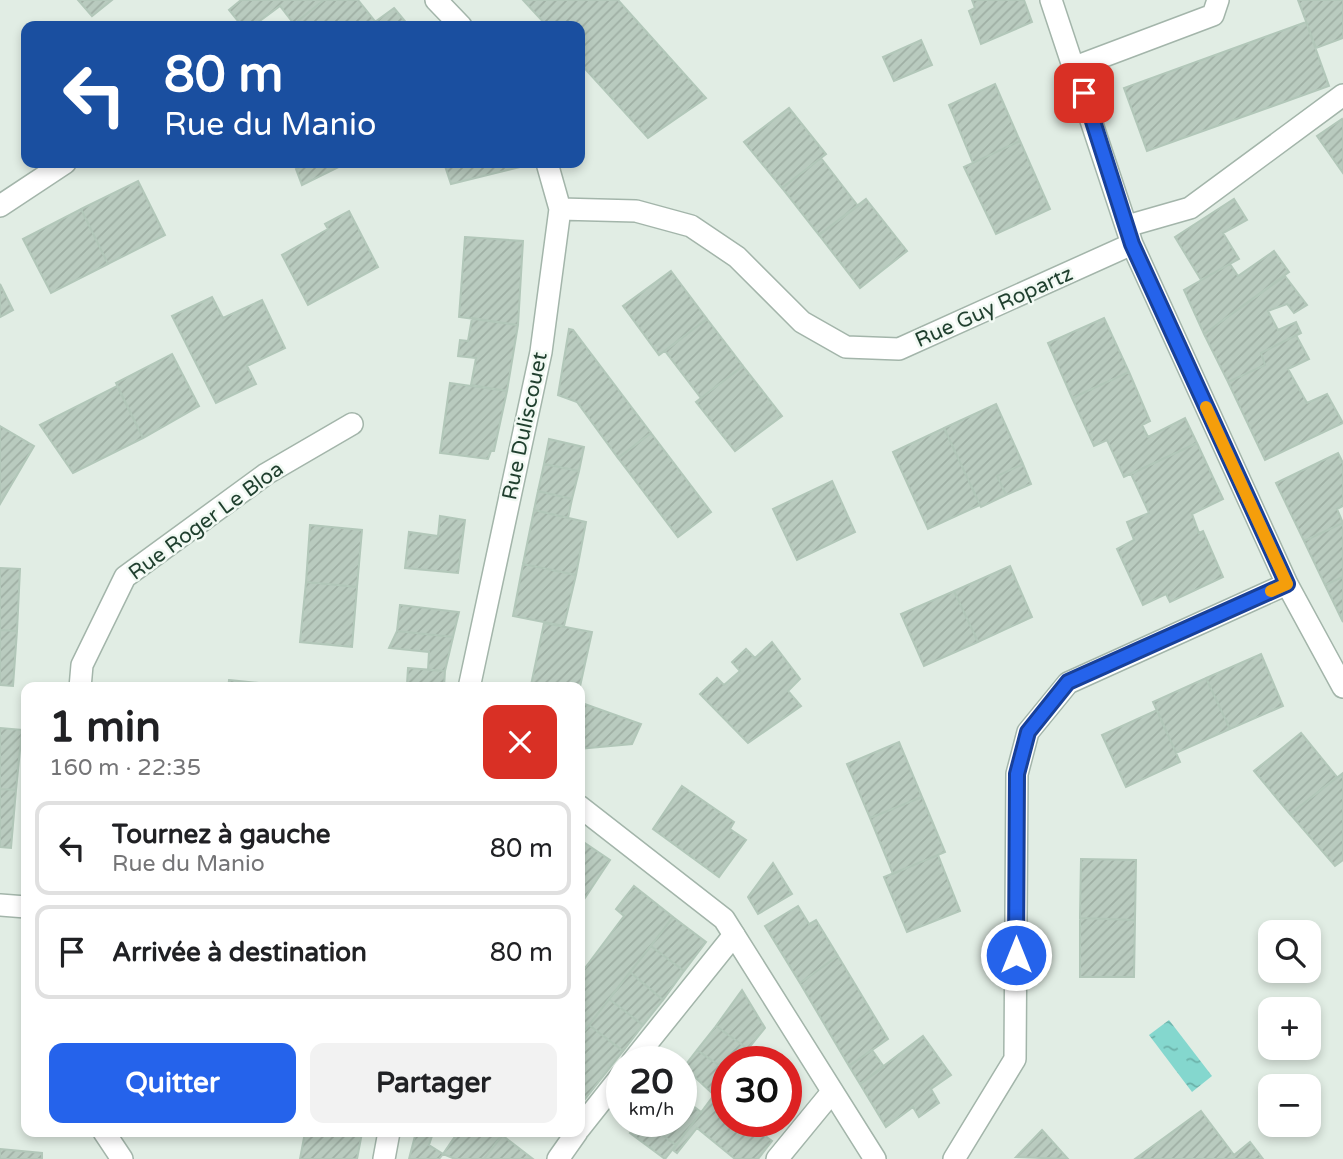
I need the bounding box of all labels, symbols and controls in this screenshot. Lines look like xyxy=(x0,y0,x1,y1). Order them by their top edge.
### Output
text: 80 m xyxy=(164,46,283,105)
icon: left xyxy=(49,49,140,140)
pin xyxy=(1054,63,1114,123)
icon: arrive xyxy=(1065,74,1103,112)
text: Rue du Manio xyxy=(164,106,377,144)
street label: Rue Guy Ropartz xyxy=(911,261,1077,353)
street label: Rue Duliscouet xyxy=(497,350,553,502)
street label: Rue Roger Le Bloa xyxy=(124,456,288,586)
text: 1 min xyxy=(49,702,161,753)
button: close xyxy=(483,705,557,779)
text: 160 m · 22:35 xyxy=(49,754,201,782)
text: Tournez à gauche xyxy=(112,819,331,850)
icon: left xyxy=(53,829,91,867)
text: 80 m xyxy=(490,833,553,864)
text: Rue du Manio xyxy=(112,850,265,878)
position arrow xyxy=(979,918,1053,992)
map controls xyxy=(1258,920,1321,1137)
button: search xyxy=(1258,920,1321,983)
icon: arrive xyxy=(53,933,91,971)
text: Arrivée à destination xyxy=(112,937,367,968)
text: 80 m xyxy=(490,937,553,968)
button: + xyxy=(1258,997,1321,1060)
button: Quitter xyxy=(49,1043,296,1123)
button: Partager xyxy=(310,1043,557,1123)
speed limit sign: 30 xyxy=(711,1046,802,1137)
text: 20 xyxy=(630,1061,673,1103)
button: − xyxy=(1258,1074,1321,1137)
text: km/h xyxy=(629,1098,674,1120)

